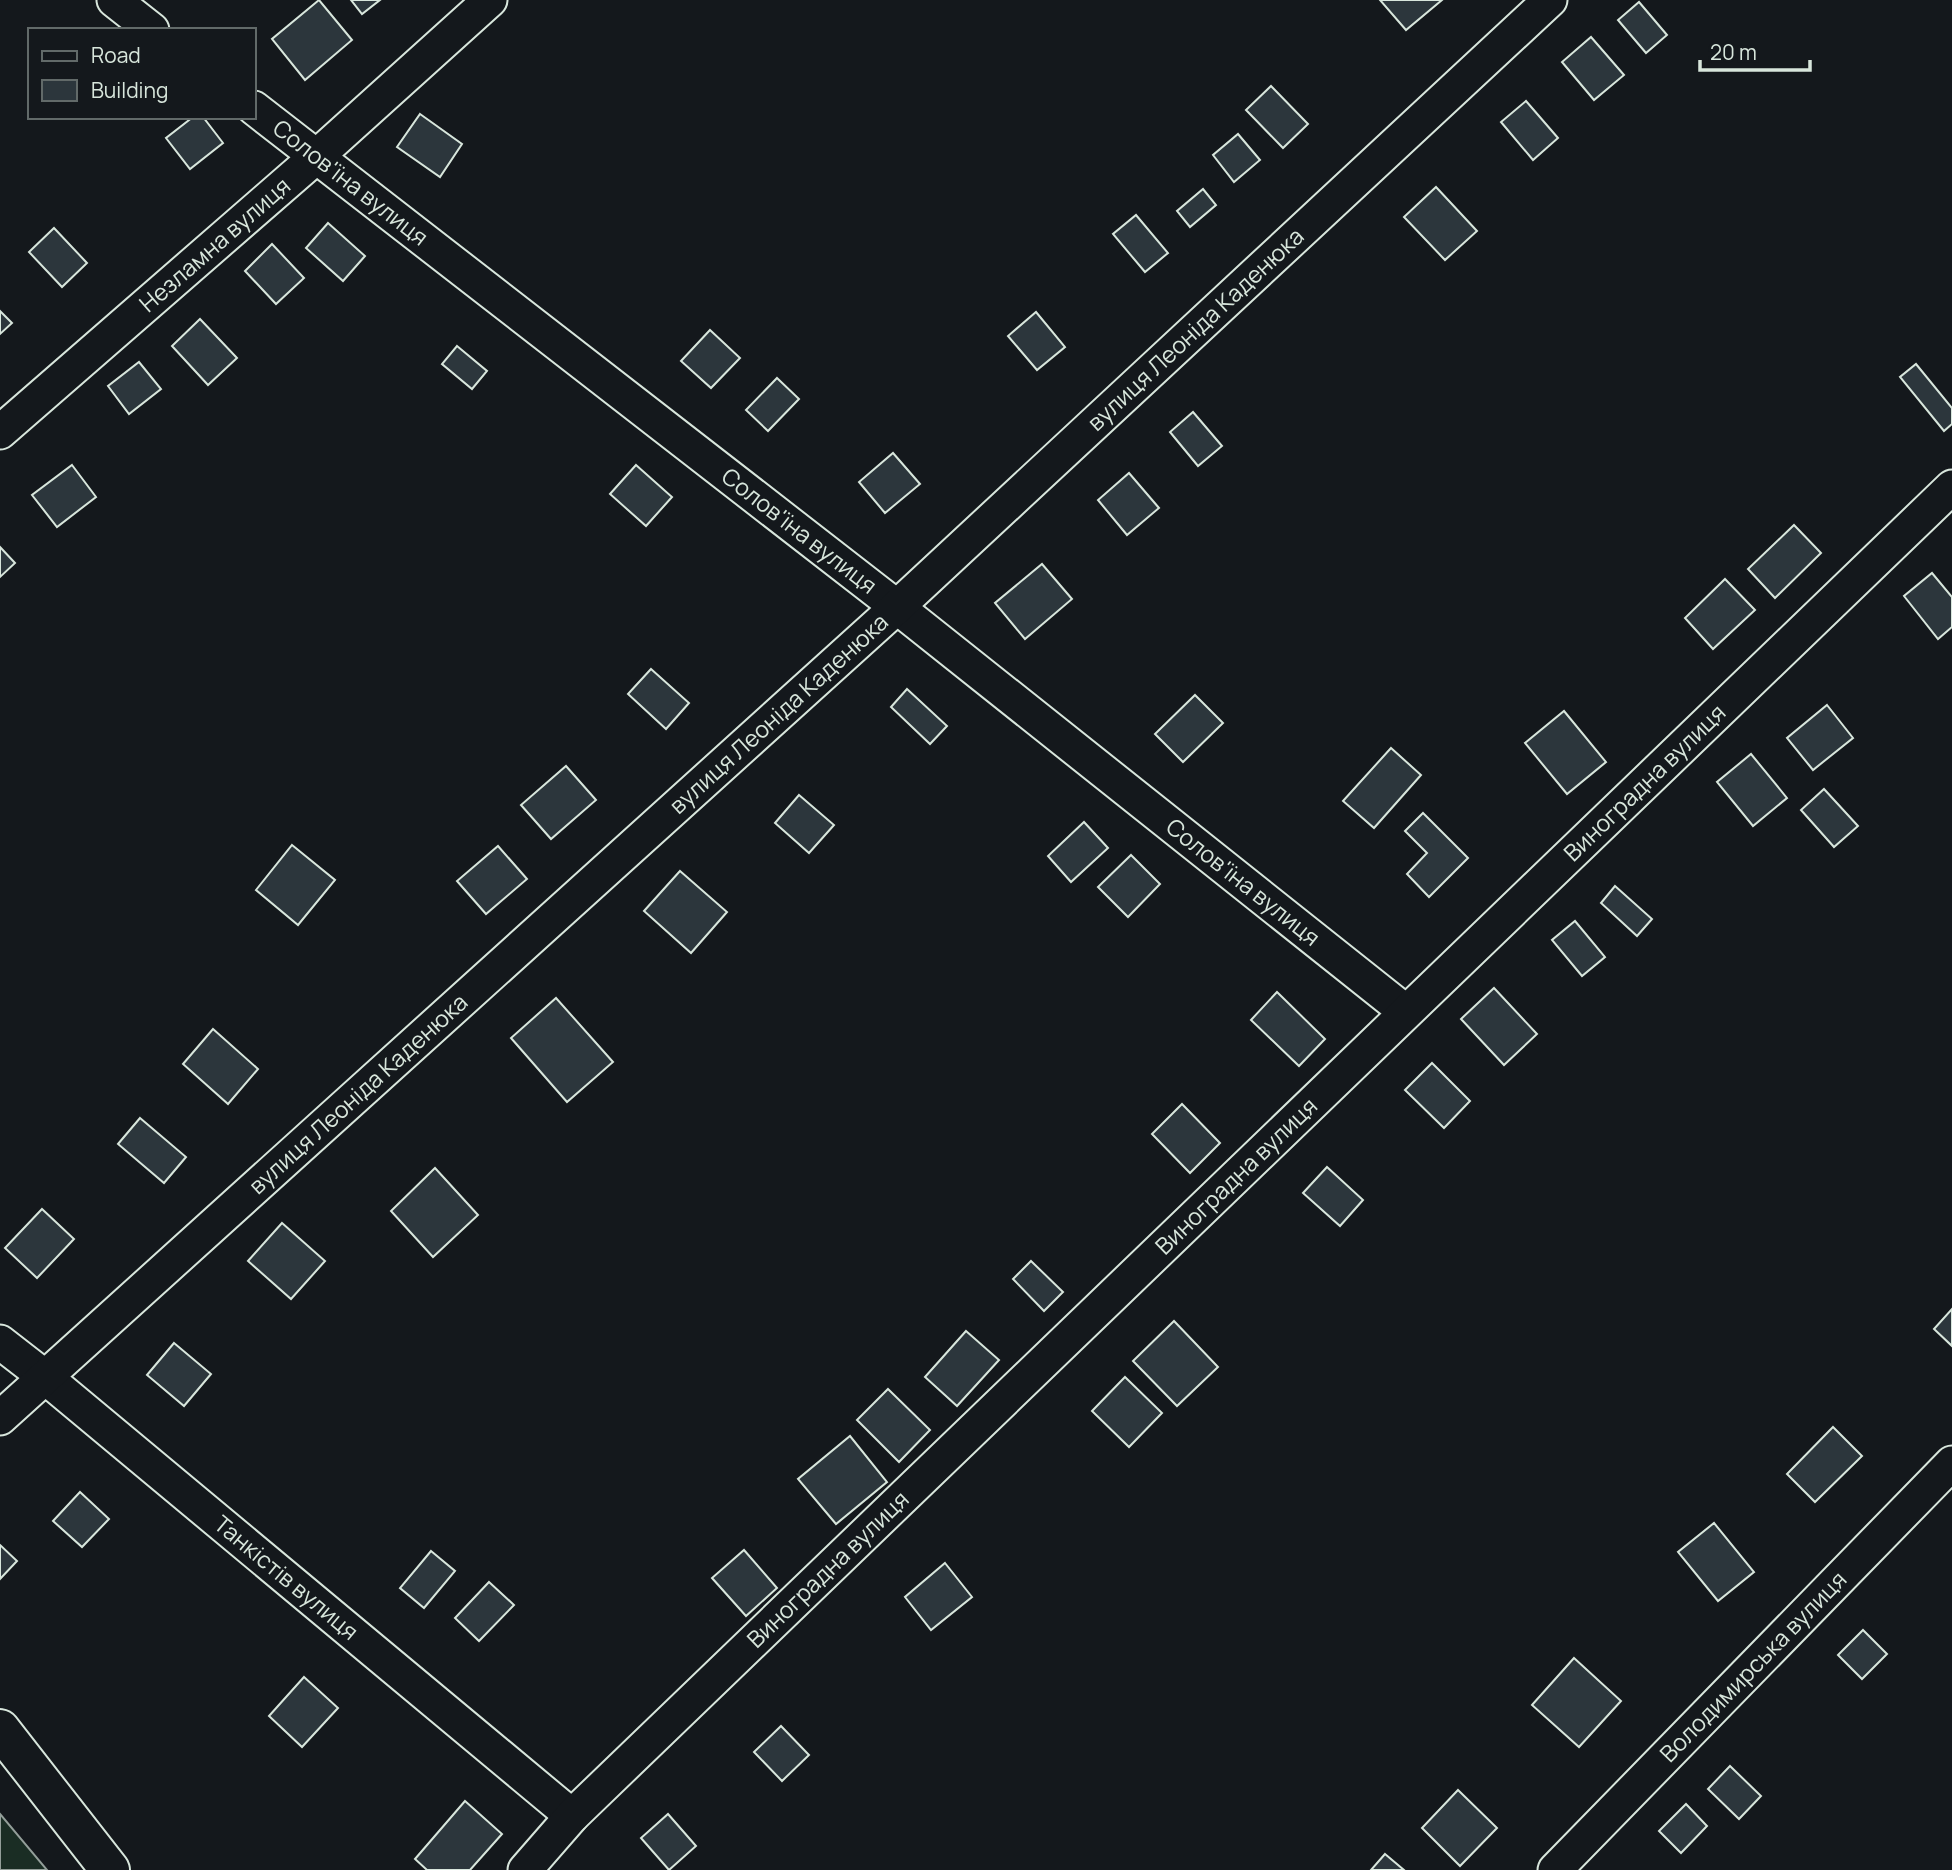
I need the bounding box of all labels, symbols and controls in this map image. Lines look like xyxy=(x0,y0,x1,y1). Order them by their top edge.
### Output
legend xyxy=(28,28,256,119)
scale bar xyxy=(1700,28,1810,72)
text: 20 m xyxy=(1710,38,1757,66)
text: Road xyxy=(91,41,141,69)
text: Building xyxy=(91,76,168,104)
street label: Солов'їна вулиця xyxy=(267,112,435,252)
street label: Незламна вулиця xyxy=(132,170,297,319)
street label: вулиця Леоніда Каденюка xyxy=(1080,220,1310,437)
street label: Солов'їна вулиця xyxy=(715,460,884,601)
street label: вулиця Леоніда Каденюка xyxy=(662,606,895,820)
street label: Виноградна вулиця xyxy=(1556,697,1732,868)
street label: Солов'їна вулиця xyxy=(1160,810,1327,953)
street label: вулиця Леоніда Каденюка xyxy=(241,986,474,1201)
street label: Виноградна вулиця xyxy=(1148,1090,1324,1261)
street label: Виноградна вулиця xyxy=(739,1483,915,1654)
street label: Танкістів вулиця xyxy=(208,1508,366,1647)
street label: Володимирська вулиця xyxy=(1652,1563,1853,1769)

